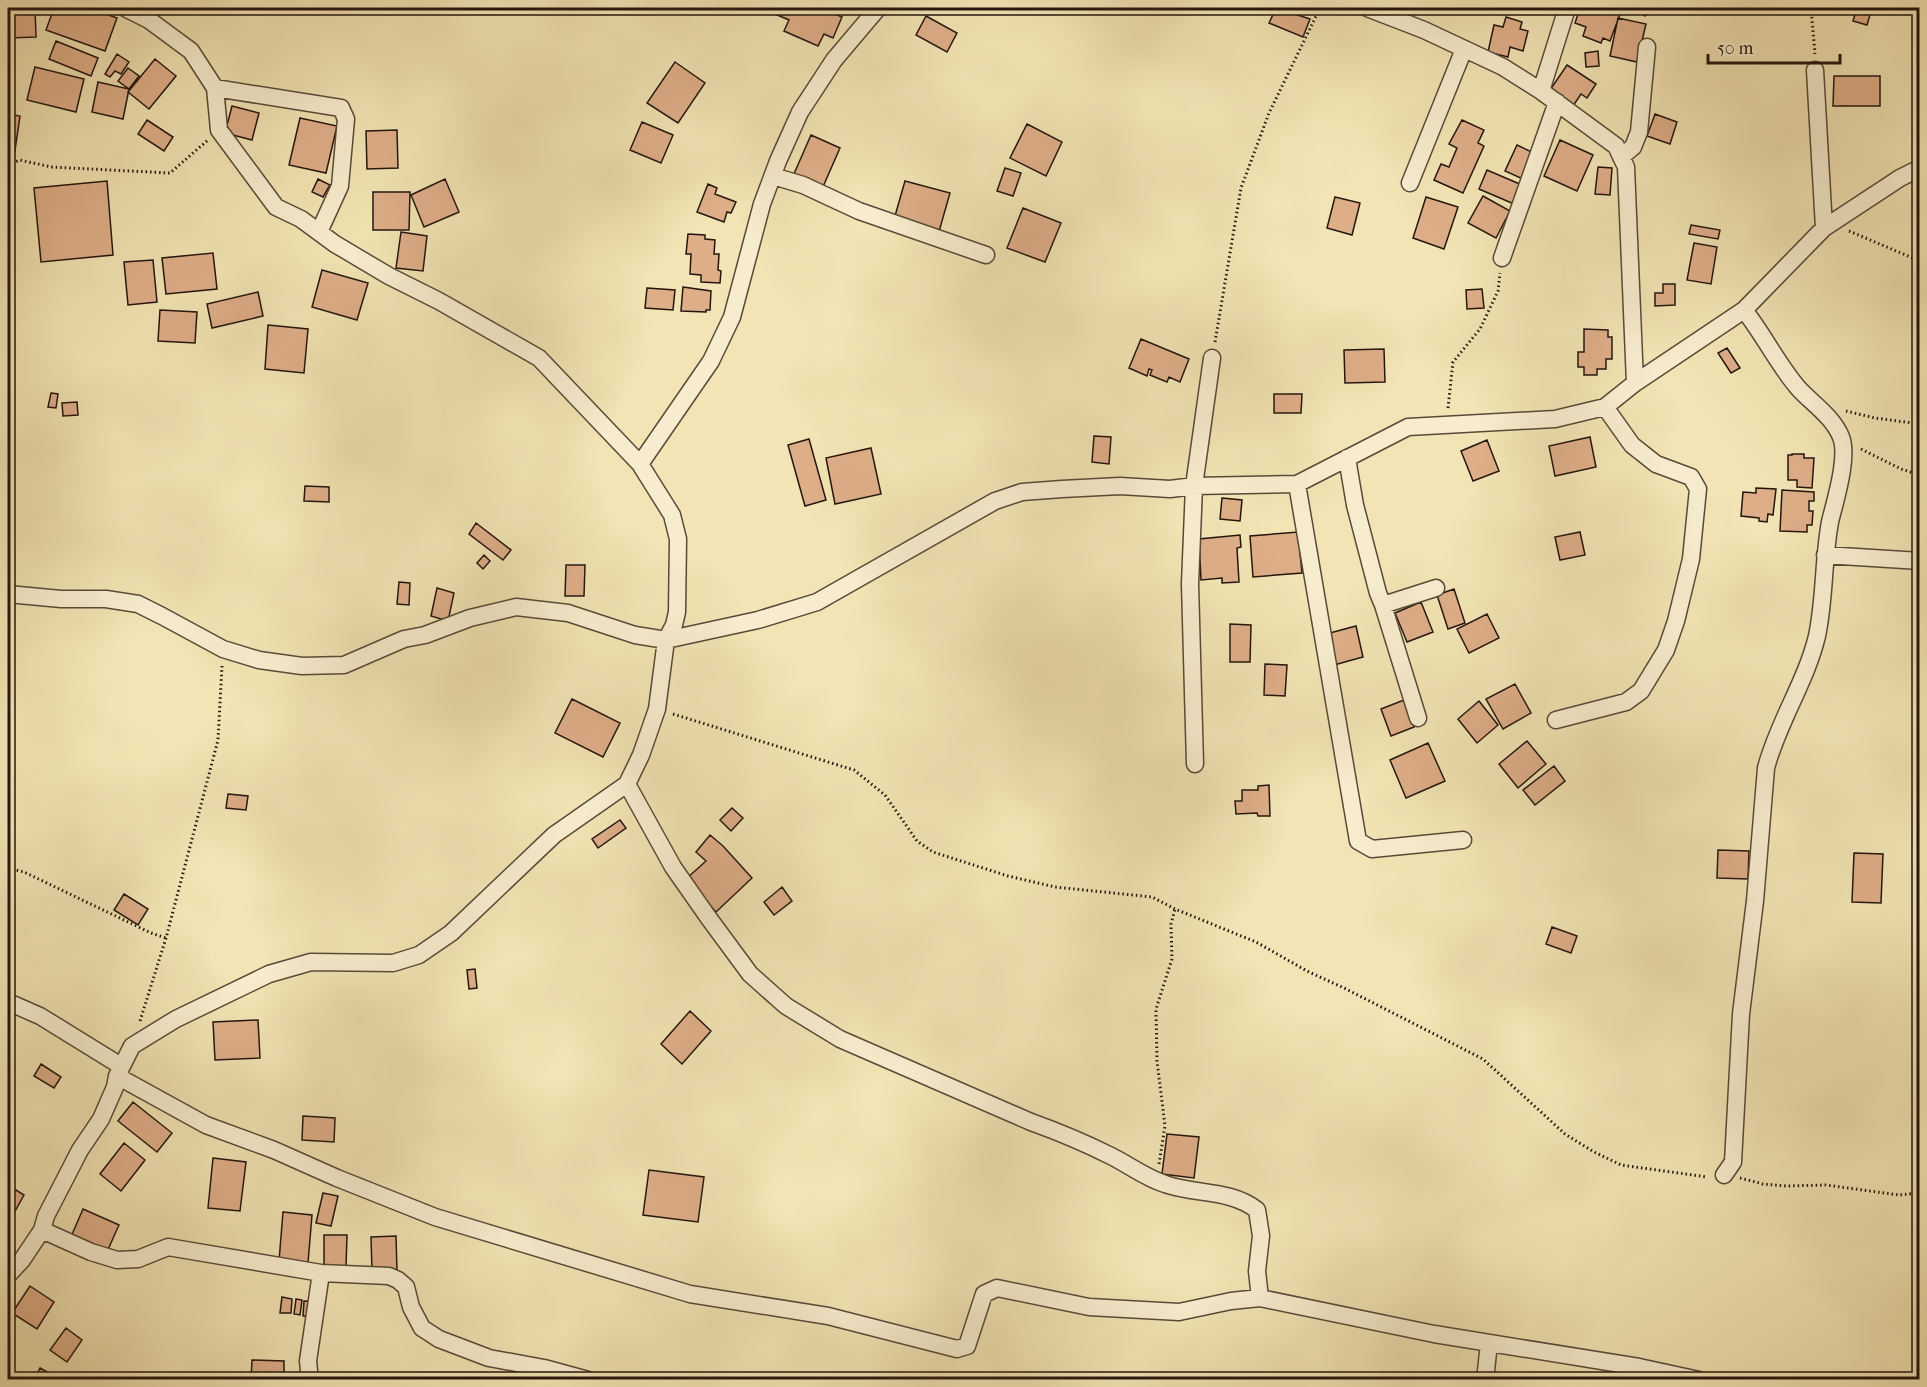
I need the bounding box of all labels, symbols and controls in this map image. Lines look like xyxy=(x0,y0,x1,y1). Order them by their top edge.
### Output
scale bar xyxy=(1708,27,1840,65)
text: 50 m xyxy=(1717,38,1754,59)

